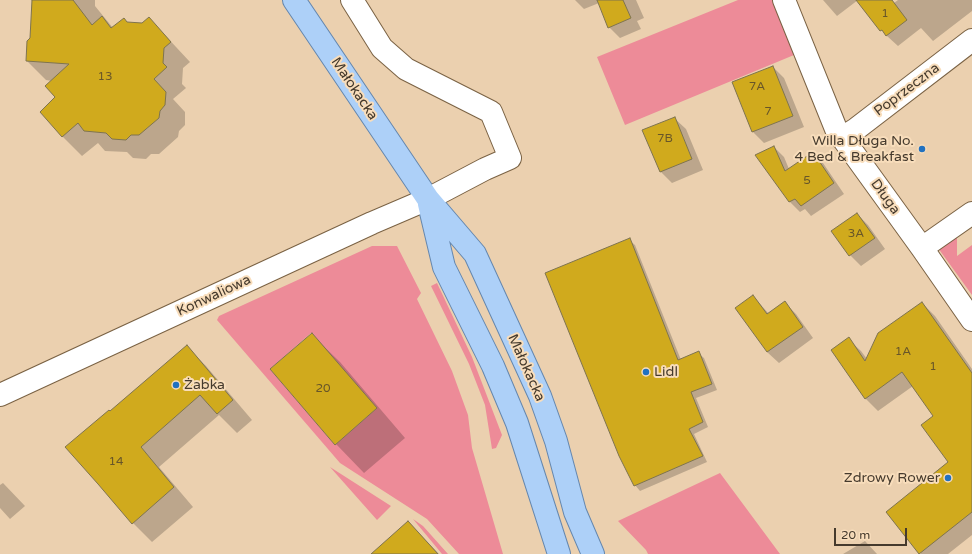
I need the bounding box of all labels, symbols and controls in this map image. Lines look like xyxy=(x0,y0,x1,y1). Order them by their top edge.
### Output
house number: 1 xyxy=(881,7,889,21)
street label: Małokacka xyxy=(327,55,381,123)
street label: Poprzeczna xyxy=(871,60,943,120)
house number: 13 xyxy=(97,70,113,84)
house number: 7A xyxy=(749,80,765,94)
house number: 7 xyxy=(764,105,772,119)
house number: 7B xyxy=(657,132,673,146)
place label: Willa Długa No. 4 Bed & Breakfast xyxy=(794,133,914,166)
marker: Willa Długa No. 4 Bed & Breakfast xyxy=(917,144,927,154)
house number: 5 xyxy=(803,174,811,188)
street label: Długa xyxy=(867,176,903,218)
house number: 3A xyxy=(848,227,864,241)
street label: Konwaliowa xyxy=(174,272,254,320)
street label: Małokacka xyxy=(504,332,548,404)
house number: 1A xyxy=(895,345,911,359)
house number: 1 xyxy=(929,360,937,374)
place label: Lidl xyxy=(654,364,678,380)
marker: Lidl xyxy=(641,367,651,377)
place label: Żabka xyxy=(184,377,225,393)
marker: Żabka xyxy=(171,380,181,390)
house number: 20 xyxy=(315,382,331,396)
house number: 14 xyxy=(108,455,124,469)
place label: Zdrowy Rower xyxy=(844,470,940,486)
marker: Zdrowy Rower xyxy=(943,473,953,483)
scale bar xyxy=(836,520,909,546)
text: 20 m xyxy=(841,528,870,542)

